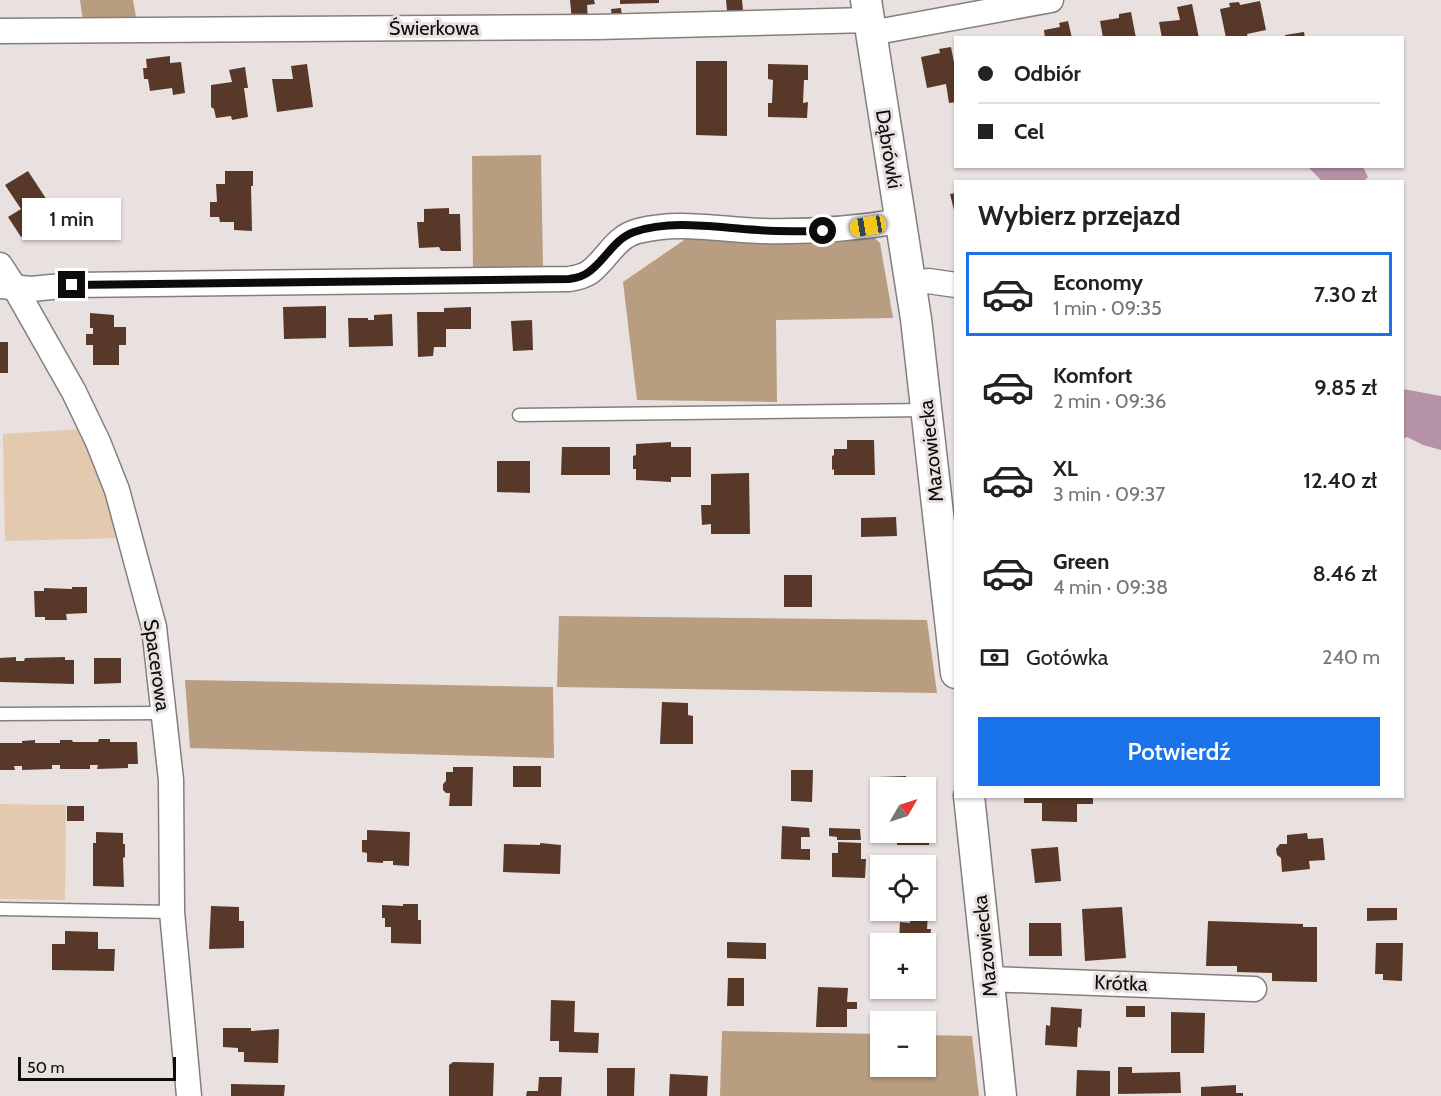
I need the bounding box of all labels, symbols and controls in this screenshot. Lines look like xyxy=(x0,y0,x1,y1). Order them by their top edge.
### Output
street label: Świerkowa xyxy=(389,16,480,40)
text: Odbiór xyxy=(1014,60,1081,87)
street label: Dąbrówki xyxy=(871,108,907,190)
text: Cel xyxy=(1014,118,1044,145)
callout: 1 min xyxy=(22,198,122,240)
text: Wybierz przejazd xyxy=(978,199,1181,232)
text: 1 min xyxy=(49,207,94,231)
car xyxy=(849,214,887,238)
route start xyxy=(809,217,836,244)
icon: car xyxy=(981,267,1035,321)
text: Economy xyxy=(1053,269,1143,296)
route end xyxy=(58,271,85,298)
text: 7.30 zł xyxy=(1314,281,1377,308)
text: 1 min · 09:35 xyxy=(1053,296,1162,320)
icon: car xyxy=(981,360,1035,414)
text: Komfort xyxy=(1053,362,1132,389)
text: 9.85 zł xyxy=(1314,374,1377,401)
text: 2 min · 09:36 xyxy=(1053,389,1166,413)
street label: Mazowiecka xyxy=(914,398,948,503)
icon: car xyxy=(981,453,1035,507)
text: XL xyxy=(1053,455,1078,482)
text: 12.40 zł xyxy=(1303,467,1377,494)
text: 3 min · 09:37 xyxy=(1053,482,1165,506)
icon: car xyxy=(981,546,1035,600)
text: Green xyxy=(1053,548,1109,575)
text: 8.46 zł xyxy=(1312,560,1377,587)
text: 4 min · 09:38 xyxy=(1053,575,1168,599)
street label: Spacerowa xyxy=(139,618,175,713)
icon: cash xyxy=(978,641,1011,674)
text: Gotówka xyxy=(1026,644,1108,671)
text: 240 m xyxy=(1322,645,1380,669)
button: Potwierdź xyxy=(978,717,1380,786)
north arrow xyxy=(870,777,936,843)
map controls xyxy=(870,777,936,1077)
button: locate xyxy=(870,855,936,921)
street label: Mazowiecka xyxy=(968,893,1002,998)
button: + xyxy=(870,933,936,999)
street label: Krótka xyxy=(1094,970,1149,996)
button: − xyxy=(870,1011,936,1077)
scale bar xyxy=(18,1054,176,1082)
text: 50 m xyxy=(27,1058,64,1077)

